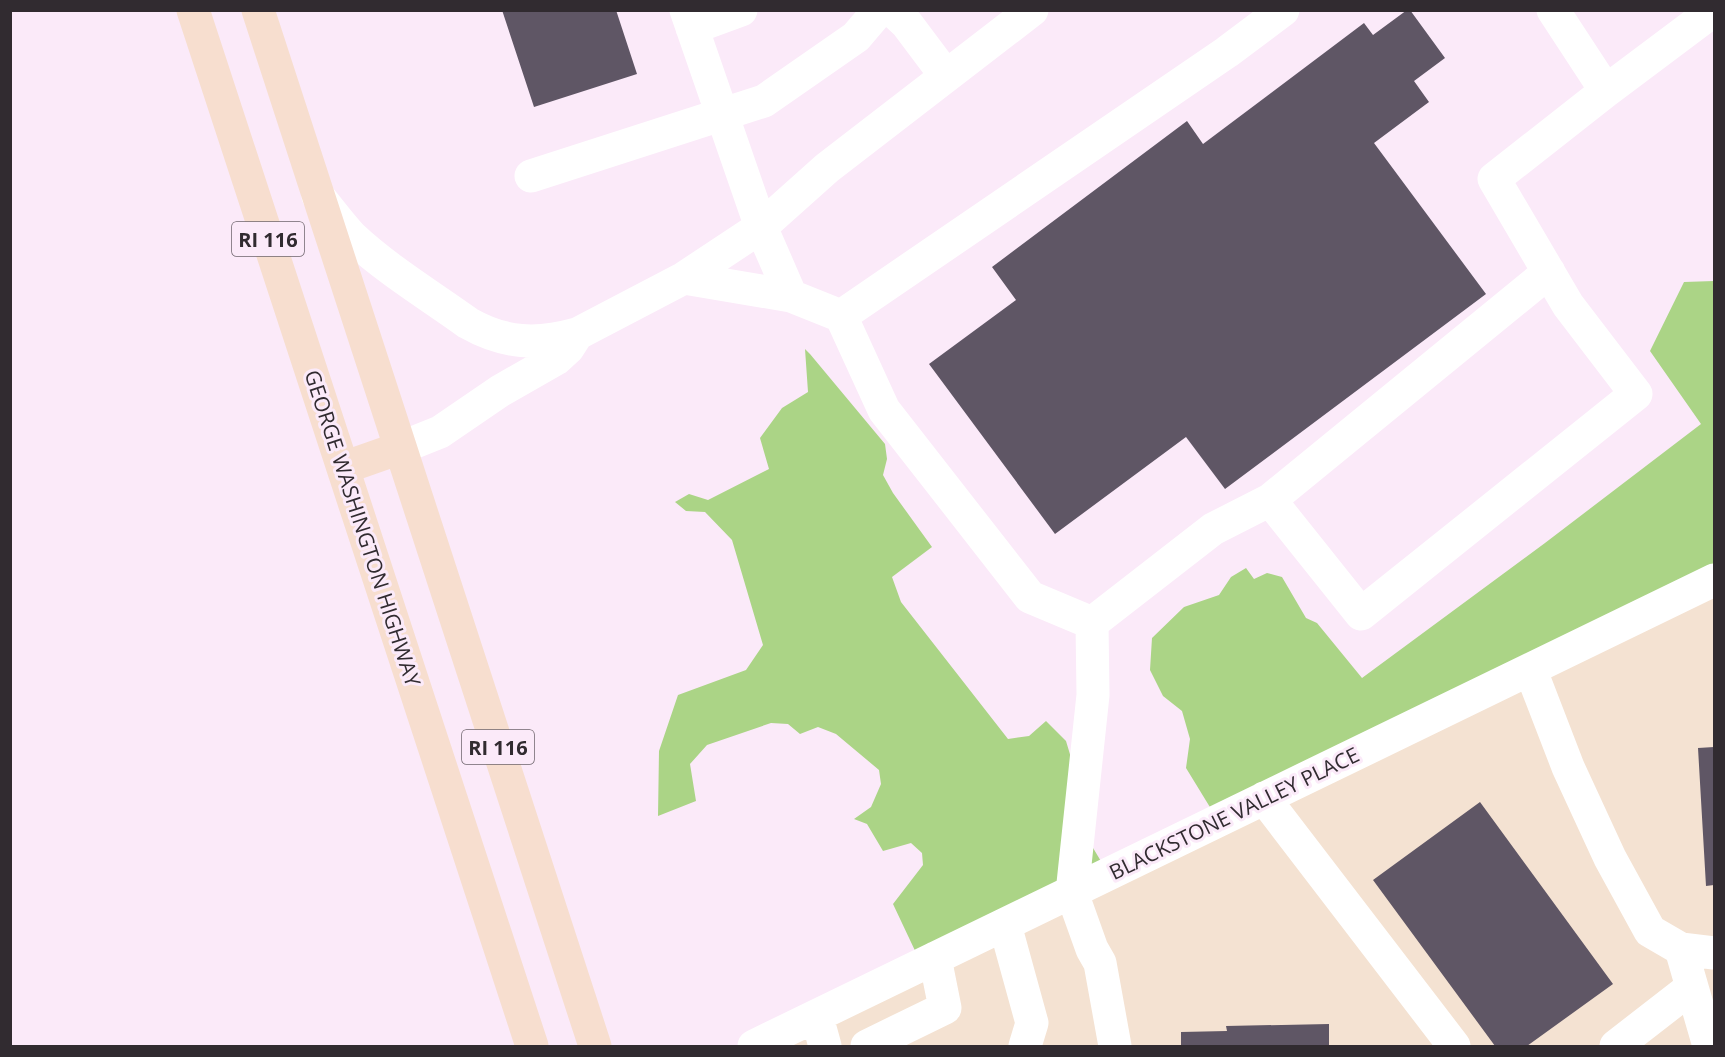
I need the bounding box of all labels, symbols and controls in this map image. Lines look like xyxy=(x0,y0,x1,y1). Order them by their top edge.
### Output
road number: RI 116 xyxy=(232,222,304,256)
street label: GEORGE WASHINGTON HIGHWAY xyxy=(299,366,428,690)
road number: RI 116 xyxy=(462,730,534,764)
street label: BLACKSTONE VALLEY PLACE xyxy=(1104,740,1364,886)

